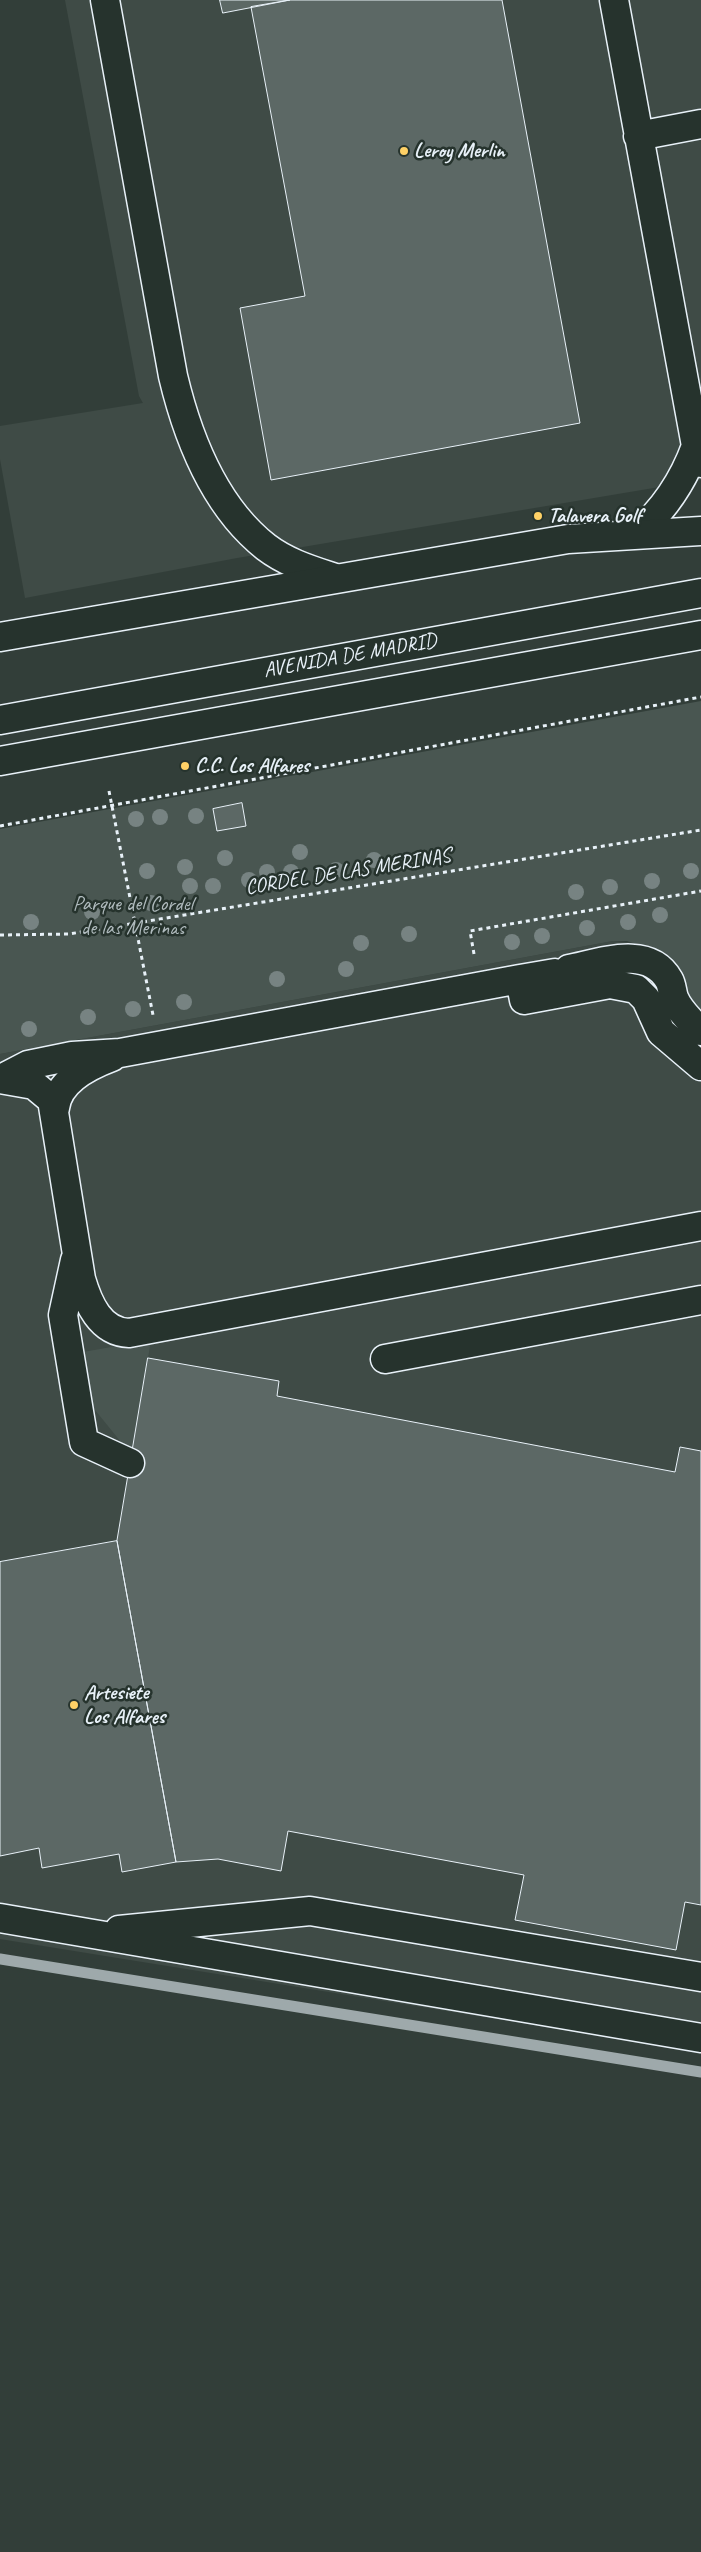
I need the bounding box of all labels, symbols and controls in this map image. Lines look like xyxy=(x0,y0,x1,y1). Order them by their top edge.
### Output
place label: Leroy Merlin xyxy=(414,138,505,164)
marker: Leroy Merlin xyxy=(398,145,410,157)
place label: Talavera Golf xyxy=(548,503,641,529)
marker: Talavera Golf xyxy=(532,510,544,522)
street label: AVENIDA DE MADRID xyxy=(262,628,438,684)
place label: C.C. Los Alfares xyxy=(195,753,309,779)
marker: C.C. Los Alfares xyxy=(179,760,191,772)
street label: CORDEL DE LAS MERINAS xyxy=(244,843,452,901)
park label: Parque del Cordel de las Merinas xyxy=(73,891,193,941)
place label: Artesiete Los Alfares xyxy=(84,1680,165,1730)
marker: Artesiete Los Alfares xyxy=(68,1699,80,1711)

